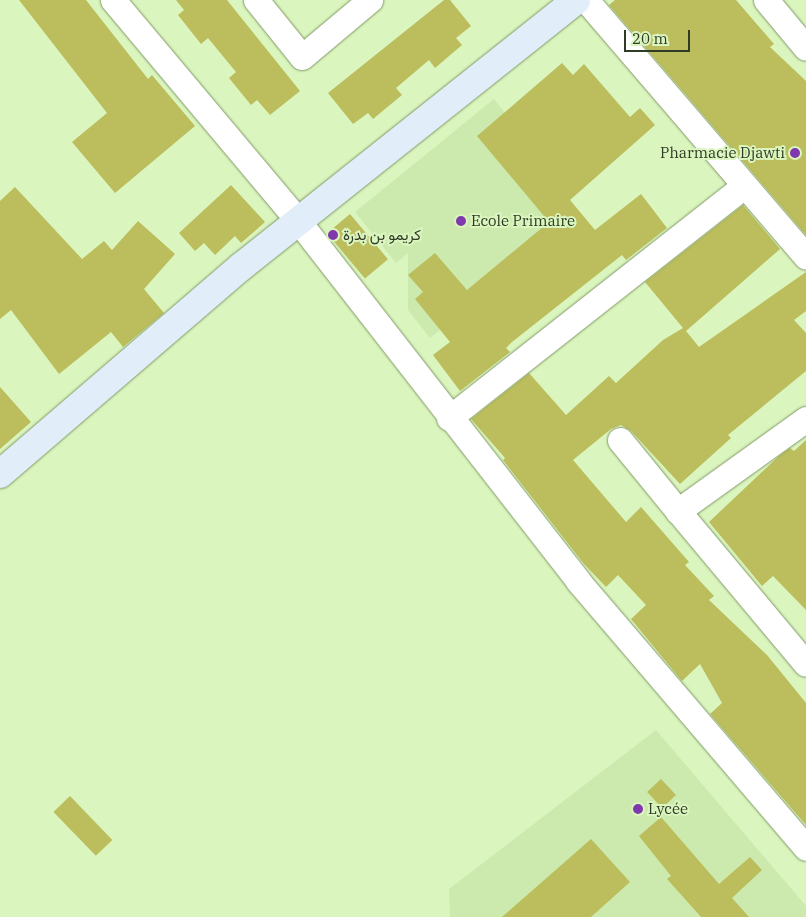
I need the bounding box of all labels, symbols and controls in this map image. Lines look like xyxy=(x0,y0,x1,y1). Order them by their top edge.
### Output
scale bar xyxy=(626,20,692,52)
text: 20 m xyxy=(632,29,668,48)
place label: Pharmacie Djawti xyxy=(660,144,785,162)
marker: Pharmacie Djawti xyxy=(789,147,801,159)
place label: Ecole Primaire xyxy=(471,212,575,230)
marker: Ecole Primaire xyxy=(455,215,467,227)
place label: كريمو بن بدرة xyxy=(343,226,421,244)
marker: كريمو بن بدرة xyxy=(327,229,339,241)
place label: Lycée xyxy=(648,800,688,818)
marker: Lycée xyxy=(632,803,644,815)

